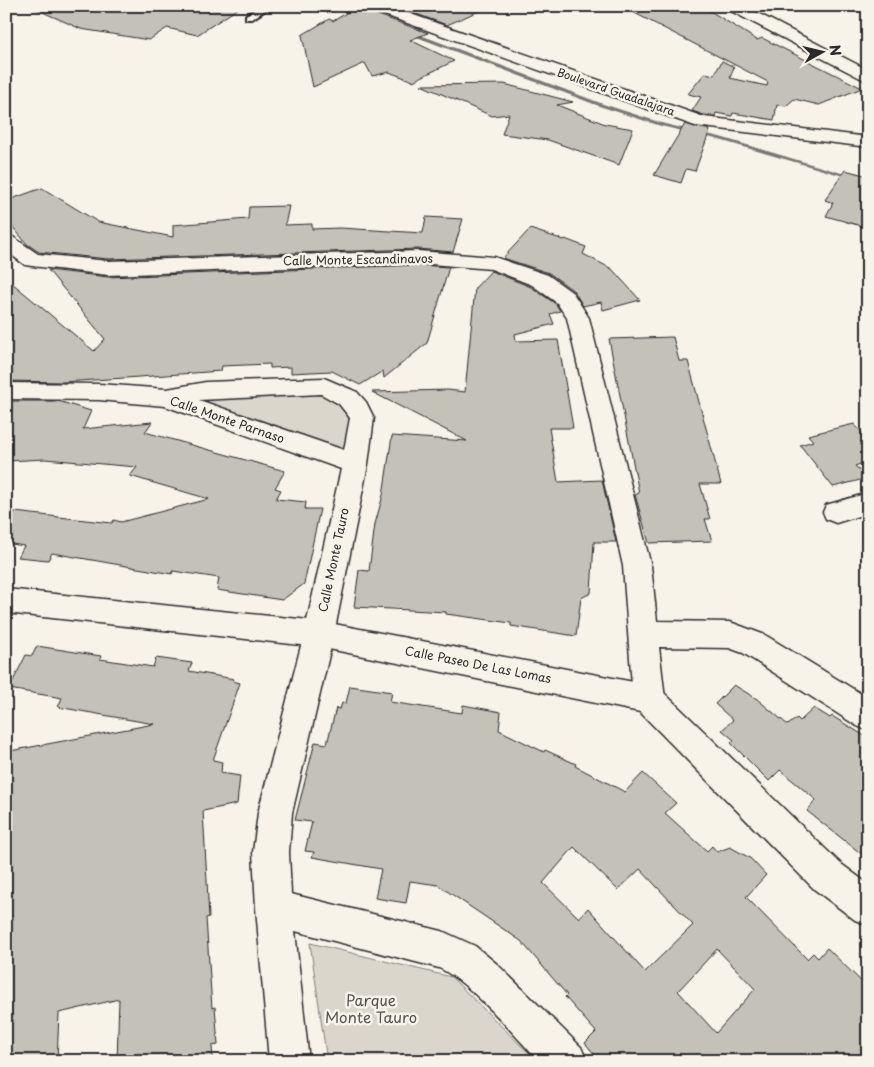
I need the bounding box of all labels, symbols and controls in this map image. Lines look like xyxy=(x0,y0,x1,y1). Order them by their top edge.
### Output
north arrow xyxy=(796,28,846,78)
text: N xyxy=(824,43,847,57)
street label: Boulevard Guadalajara xyxy=(555,63,678,120)
street label: Calle Monte Escandinavos xyxy=(283,249,434,269)
street label: Calle Monte Parnaso xyxy=(168,391,287,447)
street label: Calle Monte Tauro xyxy=(313,506,353,614)
street label: Calle Paseo De Las Lomas xyxy=(404,641,553,687)
park label: Parque Monte Tauro xyxy=(325,988,417,1028)

